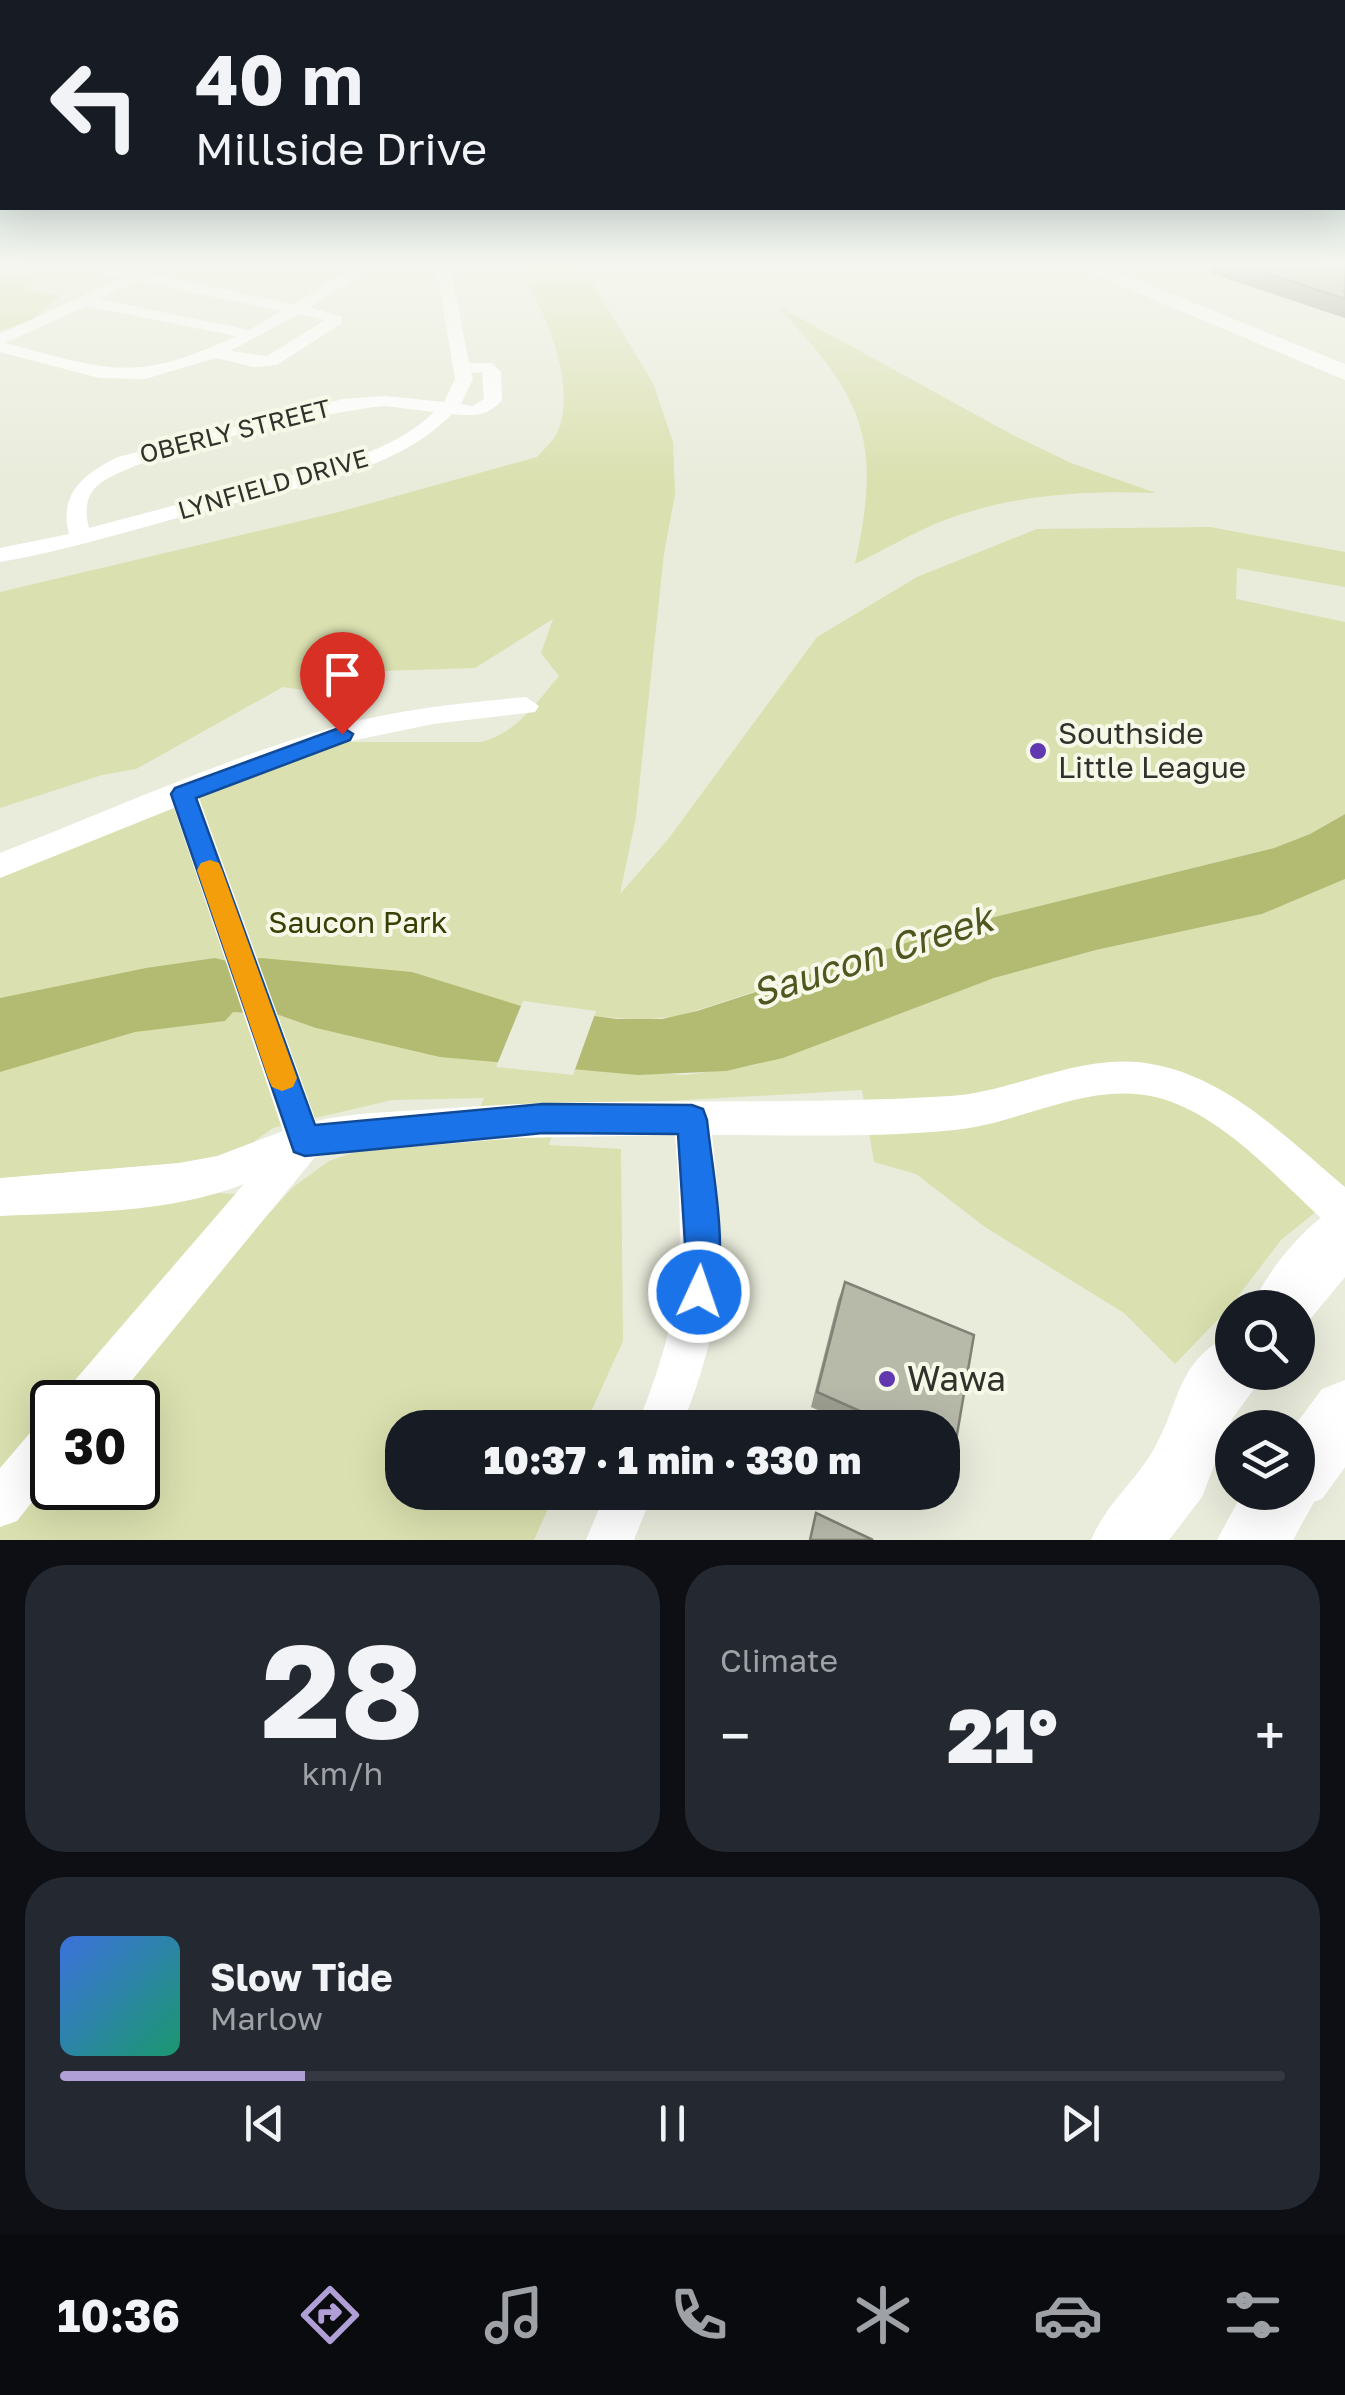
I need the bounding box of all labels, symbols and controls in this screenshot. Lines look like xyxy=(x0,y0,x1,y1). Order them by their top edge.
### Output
text: 40 m xyxy=(195,36,363,120)
icon: left xyxy=(30,40,160,170)
text: Millside Drive xyxy=(195,121,487,175)
street label: OBERLY STREET xyxy=(136,392,333,469)
street label: LYNFIELD DRIVE xyxy=(174,442,372,526)
pin xyxy=(300,632,385,735)
icon: arrive xyxy=(315,647,370,702)
place label: Southside Little League xyxy=(1058,715,1246,785)
marker: Southside Little League xyxy=(1027,740,1049,762)
water label: Saucon Creek xyxy=(745,893,1001,1015)
park label: Saucon Park xyxy=(268,904,448,940)
position arrow xyxy=(647,1240,751,1344)
map controls xyxy=(1215,1290,1315,1510)
button: search xyxy=(1215,1290,1315,1390)
place label: Wawa xyxy=(907,1357,1006,1399)
marker: Wawa xyxy=(876,1368,898,1390)
speed limit sign: 30 xyxy=(30,1380,160,1510)
button: layers xyxy=(1215,1410,1315,1510)
text: 10:37 · 1 min · 330 m xyxy=(484,1437,861,1482)
text: 28 xyxy=(261,1611,424,1767)
text: Climate xyxy=(720,1641,838,1679)
text: 21° xyxy=(947,1689,1058,1780)
text: − xyxy=(720,1702,750,1768)
text: + xyxy=(1255,1702,1285,1768)
text: km/h xyxy=(302,1754,383,1792)
text: Slow Tide xyxy=(210,1954,393,1999)
text: Marlow xyxy=(210,1999,323,2037)
icon: previous xyxy=(237,2096,292,2151)
icon: pause xyxy=(645,2096,700,2151)
icon: next xyxy=(1053,2096,1108,2151)
icon: directions xyxy=(295,2280,365,2350)
icon: music xyxy=(479,2280,549,2350)
icon: phone xyxy=(664,2280,734,2350)
icon: climate xyxy=(848,2280,918,2350)
icon: car xyxy=(1033,2280,1103,2350)
icon: filters xyxy=(1218,2280,1288,2350)
text: 10:36 xyxy=(57,2288,180,2342)

